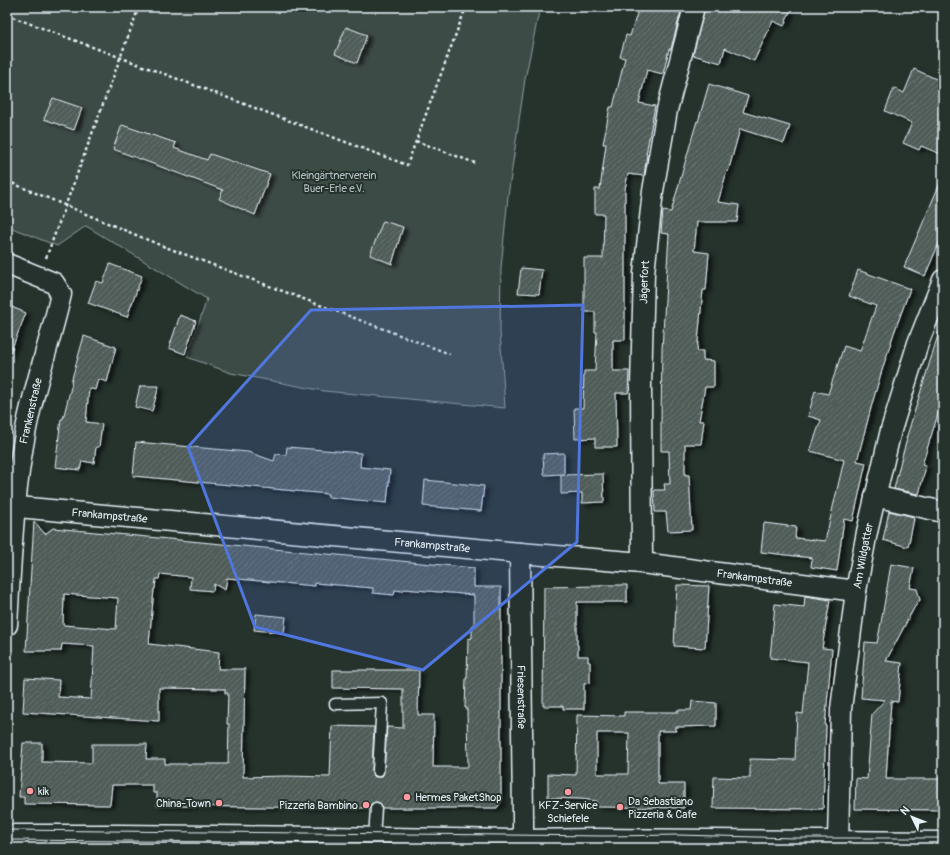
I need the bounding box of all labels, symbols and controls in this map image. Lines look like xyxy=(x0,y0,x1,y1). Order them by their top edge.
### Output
park label: Kleingärtnerverein Buer-Erle e.V. xyxy=(291,169,377,195)
street label: Jägerfort xyxy=(637,259,652,304)
street label: Frankenstraße xyxy=(17,376,45,445)
street label: Frankampstraße xyxy=(71,505,149,525)
street label: Am Wildgatter xyxy=(850,521,876,590)
street label: Frankampstraße xyxy=(394,535,471,555)
street label: Frankampstraße xyxy=(716,566,794,589)
street label: Friesenstraße xyxy=(515,665,528,730)
place label: kik xyxy=(38,785,50,798)
marker: kik xyxy=(25,786,35,796)
marker: KFZ-Service Schiefele xyxy=(563,787,573,797)
place label: Hermes PaketShop xyxy=(415,791,501,804)
marker: Hermes PaketShop xyxy=(402,792,412,802)
place label: Da Sebastiano Pizzeria & Cafe xyxy=(628,795,697,821)
place label: China-Town xyxy=(156,797,211,810)
north arrow xyxy=(892,797,932,837)
marker: China-Town xyxy=(214,798,224,808)
place label: Pizzeria Bambino xyxy=(279,799,358,812)
place label: KFZ-Service Schiefele xyxy=(538,799,598,825)
marker: Pizzeria Bambino xyxy=(361,800,371,810)
marker: Da Sebastiano Pizzeria & Cafe xyxy=(615,802,625,812)
text: N xyxy=(898,803,913,818)

